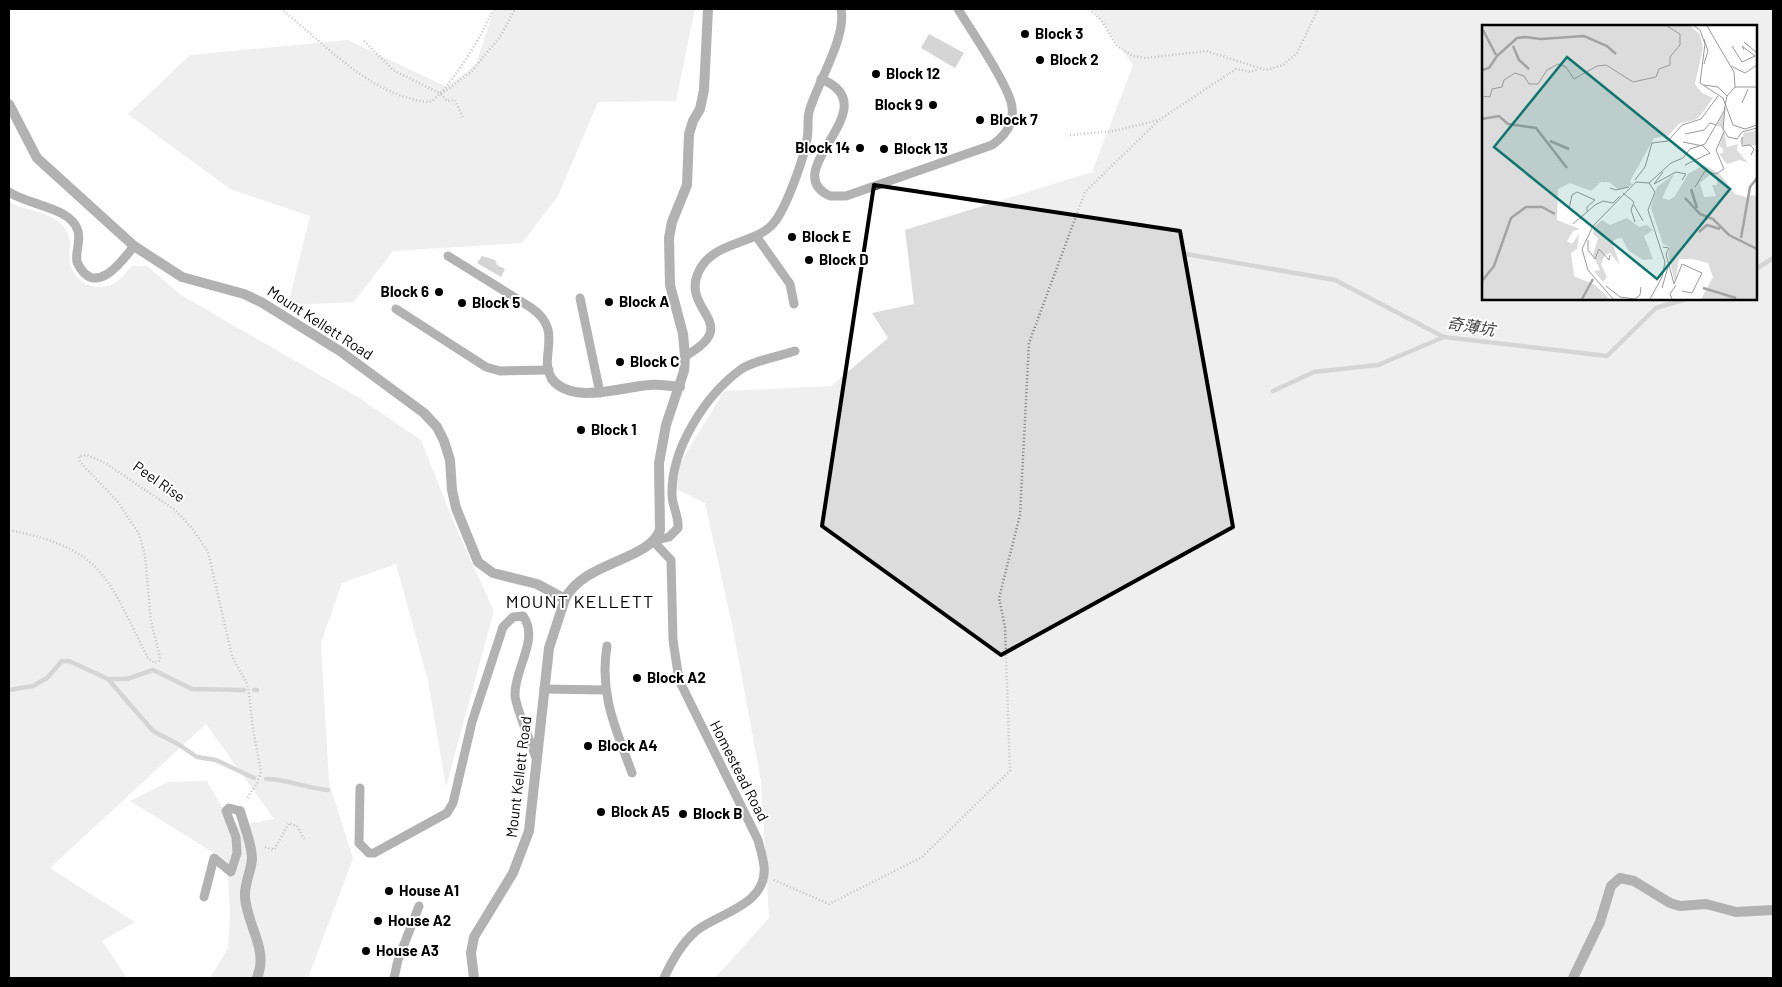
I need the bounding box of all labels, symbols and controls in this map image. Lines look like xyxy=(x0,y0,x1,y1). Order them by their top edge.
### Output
place label: Block 3 xyxy=(1035,24,1083,42)
inset map xyxy=(1482,25,1757,300)
marker: Block 3 xyxy=(1019,28,1031,40)
place label: Block 2 xyxy=(1050,50,1099,68)
marker: Block 2 xyxy=(1034,54,1046,66)
place label: Block 12 xyxy=(886,64,940,82)
marker: Block 12 xyxy=(870,68,882,80)
place label: Block 9 xyxy=(875,95,923,113)
marker: Block 9 xyxy=(927,99,939,111)
place label: Block 7 xyxy=(990,110,1038,128)
marker: Block 7 xyxy=(974,114,986,126)
place label: Block 14 xyxy=(795,138,850,156)
place label: Block 13 xyxy=(894,139,948,157)
marker: Block 14 xyxy=(854,142,866,154)
marker: Block 13 xyxy=(878,143,890,155)
place label: Block E xyxy=(802,227,851,245)
marker: Block E xyxy=(786,231,798,243)
place label: Block D xyxy=(819,250,869,268)
marker: Block D xyxy=(803,254,815,266)
street label: Mount Kellett Road xyxy=(264,281,377,363)
place label: Block 6 xyxy=(381,282,429,300)
marker: Block 6 xyxy=(433,286,445,298)
place label: Block A xyxy=(619,292,669,310)
place label: Block 5 xyxy=(472,293,520,311)
marker: Block A xyxy=(603,296,615,308)
marker: Block 5 xyxy=(456,297,468,309)
water label: 奇薄坑 xyxy=(1446,312,1498,339)
place label: Block C xyxy=(630,352,680,370)
marker: Block C xyxy=(614,356,626,368)
place label: Block 1 xyxy=(591,420,637,438)
marker: Block 1 xyxy=(575,424,587,436)
street label: Peel Rise xyxy=(130,457,189,506)
district label: MOUNT KELLETT xyxy=(506,590,654,612)
place label: Block A2 xyxy=(647,668,706,686)
marker: Block A2 xyxy=(631,672,643,684)
street label: Mount Kellett Road xyxy=(502,715,534,839)
street label: Homestead Road xyxy=(707,717,773,824)
place label: Block A4 xyxy=(598,736,658,754)
marker: Block A4 xyxy=(582,740,594,752)
place label: Block A5 xyxy=(611,802,670,820)
place label: Block B xyxy=(693,804,743,822)
marker: Block A5 xyxy=(595,806,607,818)
marker: Block B xyxy=(677,808,689,820)
place label: House A1 xyxy=(399,881,459,899)
marker: House A1 xyxy=(383,885,395,897)
place label: House A2 xyxy=(388,911,451,929)
marker: House A2 xyxy=(372,915,384,927)
place label: House A3 xyxy=(376,941,439,959)
marker: House A3 xyxy=(360,945,372,957)

